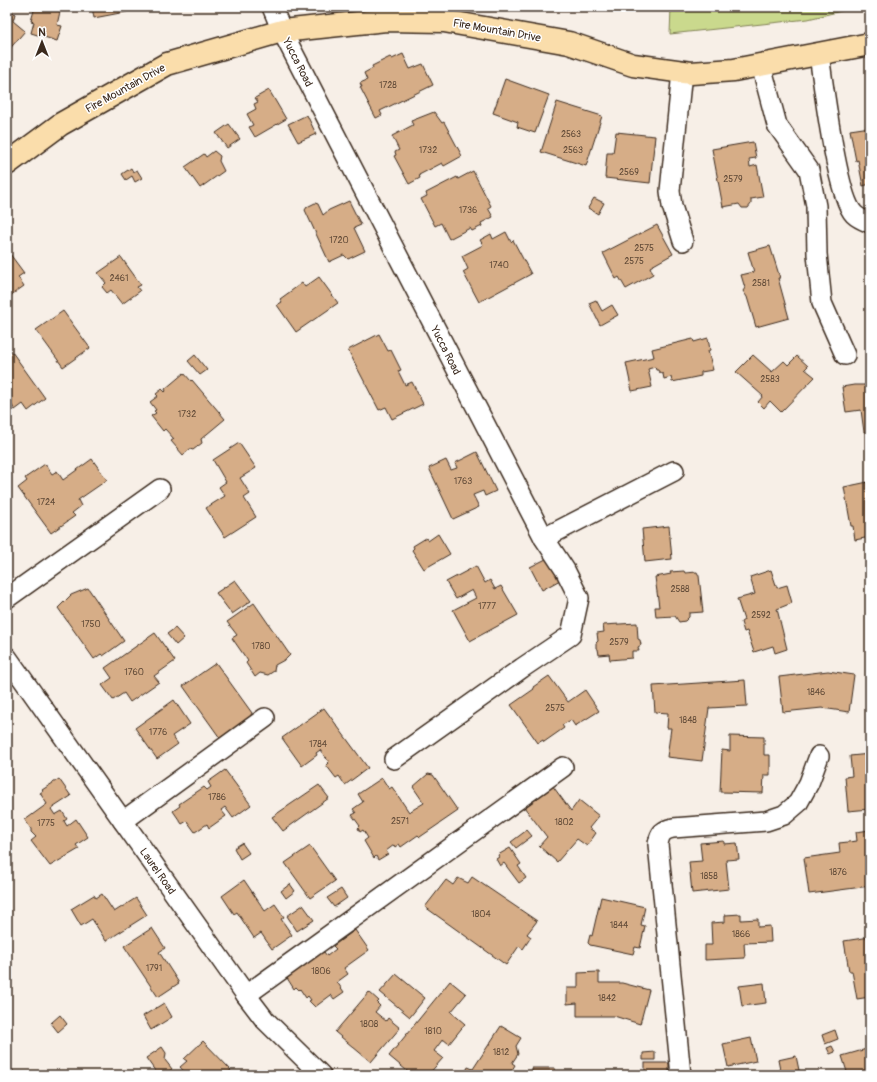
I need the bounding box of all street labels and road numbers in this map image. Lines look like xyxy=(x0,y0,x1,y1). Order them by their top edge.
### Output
street label: Fire Mountain Drive xyxy=(452,16,542,45)
street label: Yucca Road xyxy=(279,35,315,89)
street label: Fire Mountain Drive xyxy=(83,61,168,116)
street label: Yucca Road xyxy=(427,323,463,377)
street label: Laurel Road xyxy=(137,846,178,897)

